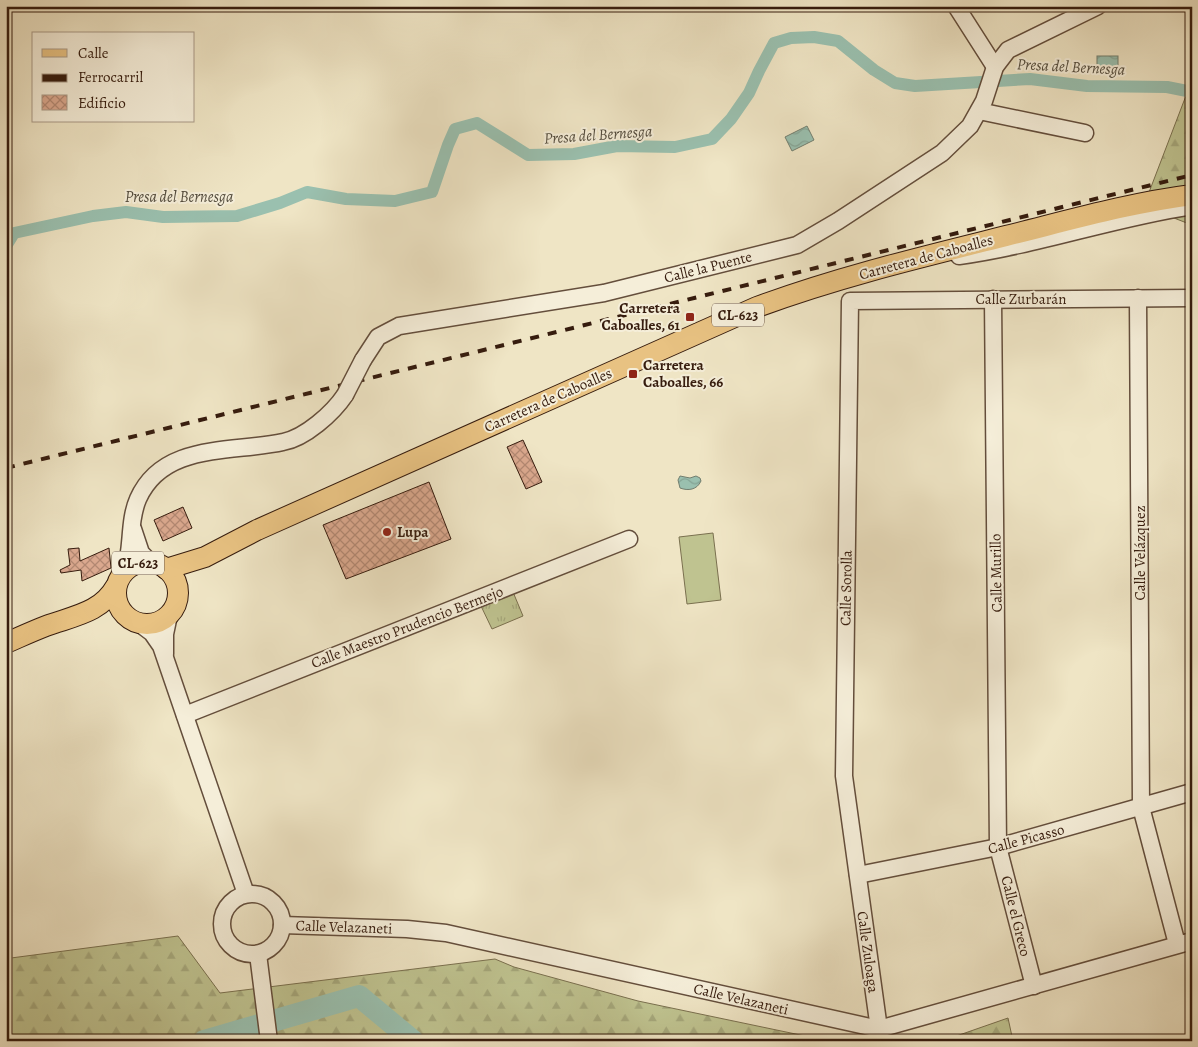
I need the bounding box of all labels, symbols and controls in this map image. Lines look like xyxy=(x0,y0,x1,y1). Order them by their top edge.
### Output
legend xyxy=(32,32,195,122)
text: Calle xyxy=(78,43,109,63)
water label: Presa del Bernesga xyxy=(1016,53,1126,81)
text: Ferrocarril xyxy=(78,67,143,87)
text: Edificio xyxy=(78,93,126,113)
water label: Presa del Bernesga xyxy=(543,120,654,150)
water label: Presa del Bernesga xyxy=(125,186,234,208)
street label: Carretera de Caboalles xyxy=(857,229,995,285)
street label: Calle la Puente xyxy=(662,246,754,288)
street label: Calle Zurbarán xyxy=(975,289,1067,309)
place label: Carretera Caboalles, 61 xyxy=(601,298,681,335)
road number: CL-623 xyxy=(712,304,764,326)
marker: Carretera Caboalles, 61 xyxy=(684,311,696,323)
place label: Carretera Caboalles, 66 xyxy=(643,355,723,392)
street label: Carretera de Caboalles xyxy=(481,363,615,437)
marker: Carretera Caboalles, 66 xyxy=(627,368,639,380)
street label: Calle Velázquez xyxy=(1130,505,1150,601)
place label: Lupa xyxy=(397,522,429,542)
marker: Lupa xyxy=(381,526,393,538)
street label: Calle Murillo xyxy=(985,533,1007,613)
street label: Calle Sorolla xyxy=(835,550,857,626)
road number: CL-623 xyxy=(112,552,164,574)
street label: Calle Maestro Prudencio Bermejo xyxy=(308,581,506,673)
street label: Calle Picasso xyxy=(986,819,1066,859)
street label: Calle el Greco xyxy=(996,874,1036,958)
street label: Calle Zuloaga xyxy=(852,910,884,994)
street label: Calle Velazaneti xyxy=(295,915,393,939)
street label: Calle Velazaneti xyxy=(692,978,790,1020)

